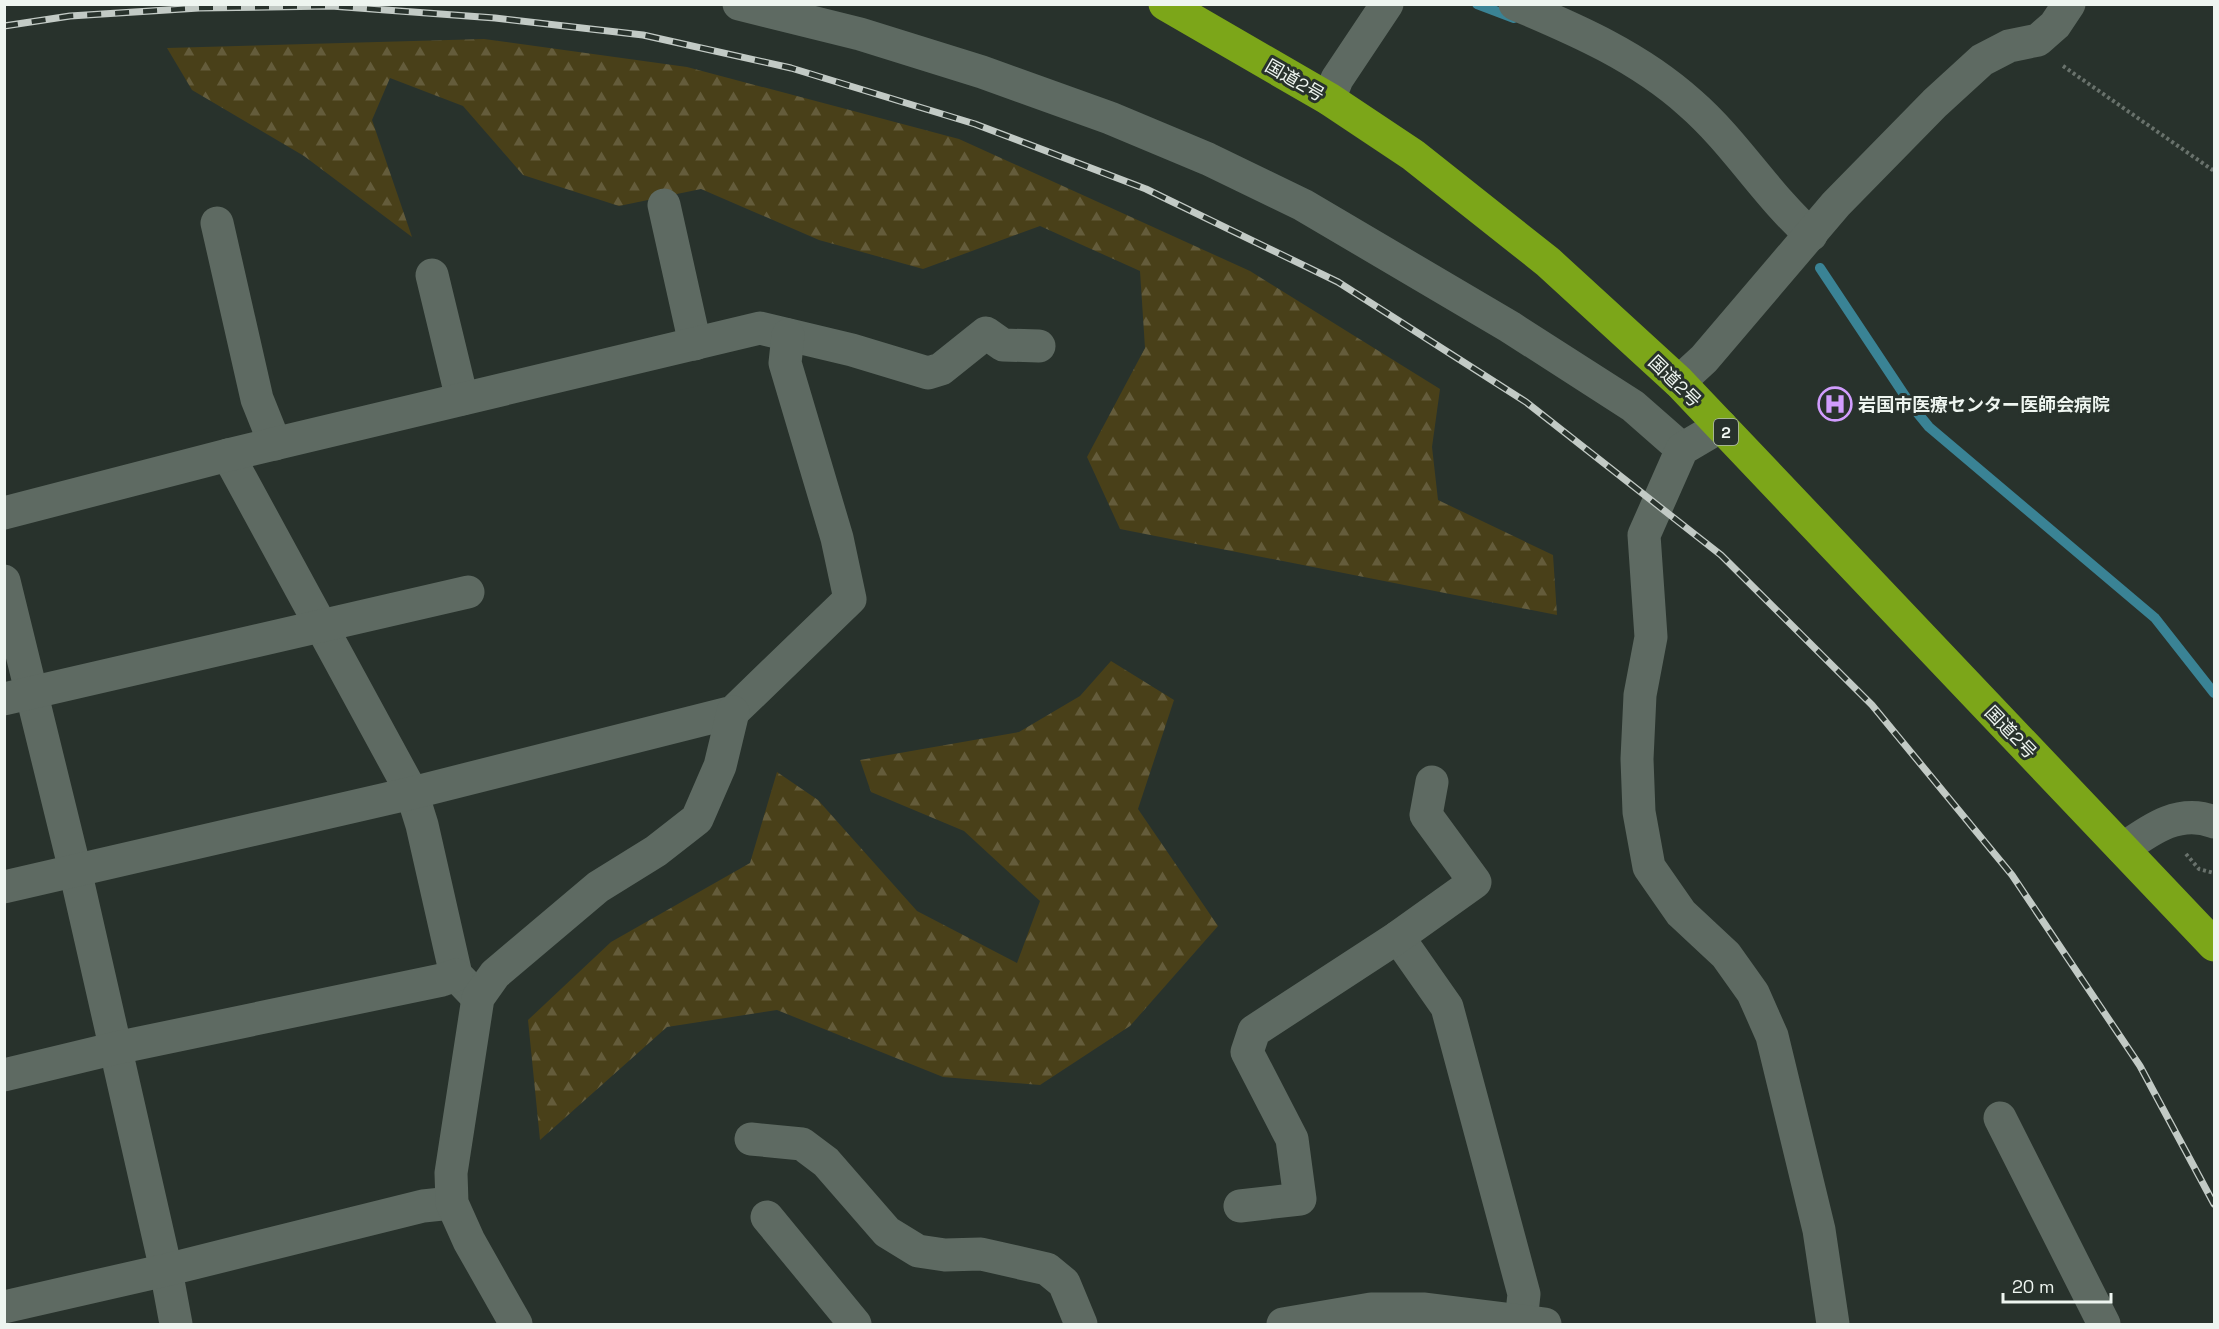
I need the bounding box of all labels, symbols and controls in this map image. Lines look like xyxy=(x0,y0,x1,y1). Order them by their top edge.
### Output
street label: 国道2号 xyxy=(1261,54,1329,106)
street label: 国道2号 xyxy=(1644,350,1706,412)
hospital icon: 岩国市医療センター医師会病院 xyxy=(1817,386,1853,422)
place label: 岩国市医療センター医師会病院 xyxy=(1858,393,2110,416)
road number: 2 xyxy=(1714,419,1738,445)
street label: 国道2号 xyxy=(1980,701,2042,763)
scale bar xyxy=(2003,1266,2111,1304)
text: 20 m xyxy=(2012,1275,2055,1298)

